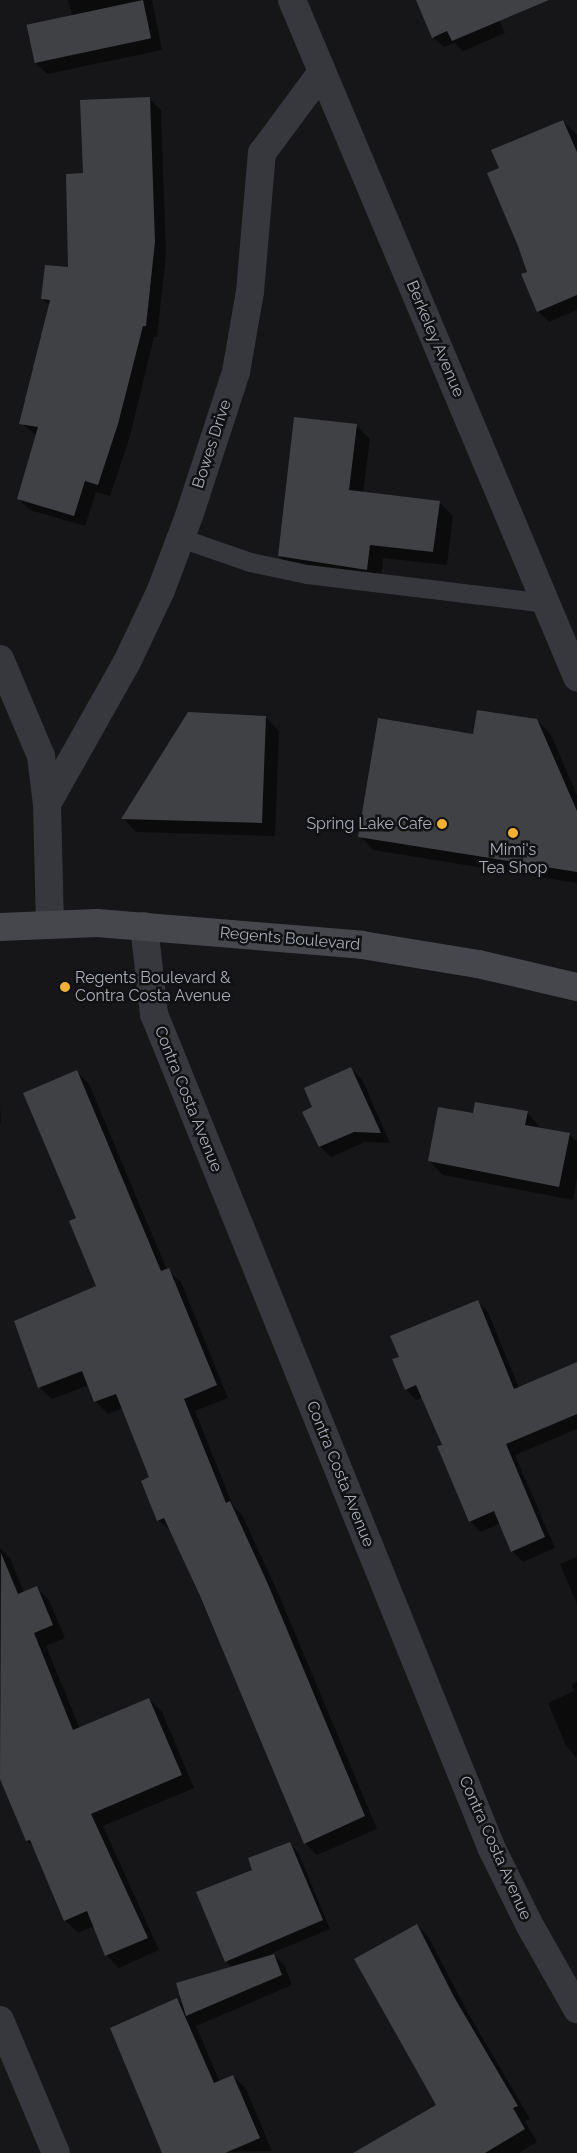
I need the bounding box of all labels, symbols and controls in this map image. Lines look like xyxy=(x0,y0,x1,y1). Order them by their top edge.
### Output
street label: Berkeley Avenue xyxy=(402,277,468,401)
street label: Bowes Drive xyxy=(189,397,235,491)
place label: Spring Lake Cafe xyxy=(306,814,432,834)
marker: Spring Lake Cafe xyxy=(436,818,448,830)
marker: Mimi's Tea Shop xyxy=(507,827,519,839)
place label: Mimi's Tea Shop xyxy=(479,840,547,878)
street label: Regents Boulevard xyxy=(219,923,361,955)
place label: Regents Boulevard & Contra Costa Avenue xyxy=(75,968,231,1006)
marker: Regents Boulevard & Contra Costa Avenue xyxy=(59,981,71,993)
street label: Contra Costa Avenue xyxy=(150,1023,226,1175)
street label: Contra Costa Avenue xyxy=(302,1398,378,1550)
street label: Contra Costa Avenue xyxy=(455,1773,535,1923)

